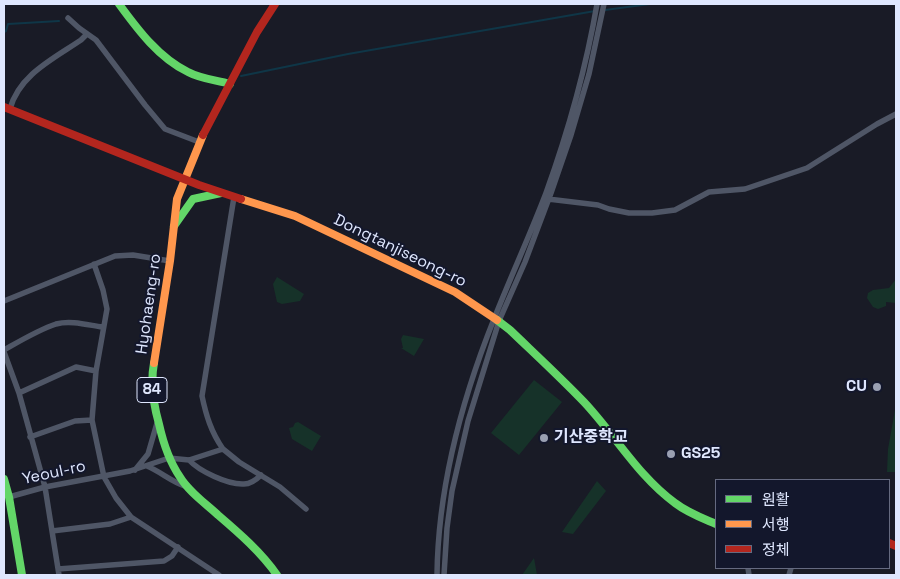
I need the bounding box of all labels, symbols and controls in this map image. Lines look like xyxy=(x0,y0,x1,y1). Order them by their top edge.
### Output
street label: Dongtanjiseong-ro xyxy=(330,210,470,292)
street label: Hyohaeng-ro xyxy=(132,252,166,356)
place label: CU xyxy=(846,377,867,397)
road number: 84 xyxy=(137,378,167,402)
marker: CU xyxy=(871,381,883,393)
place label: 기산중학교 xyxy=(554,428,628,448)
marker: 기산중학교 xyxy=(538,432,550,444)
place label: GS25 xyxy=(681,444,720,464)
marker: GS25 xyxy=(665,448,677,460)
street label: Yeoul-ro xyxy=(21,457,87,489)
legend xyxy=(715,479,890,569)
text: 원활 xyxy=(762,490,790,509)
text: 서행 xyxy=(762,515,790,534)
text: 정체 xyxy=(762,540,790,559)

